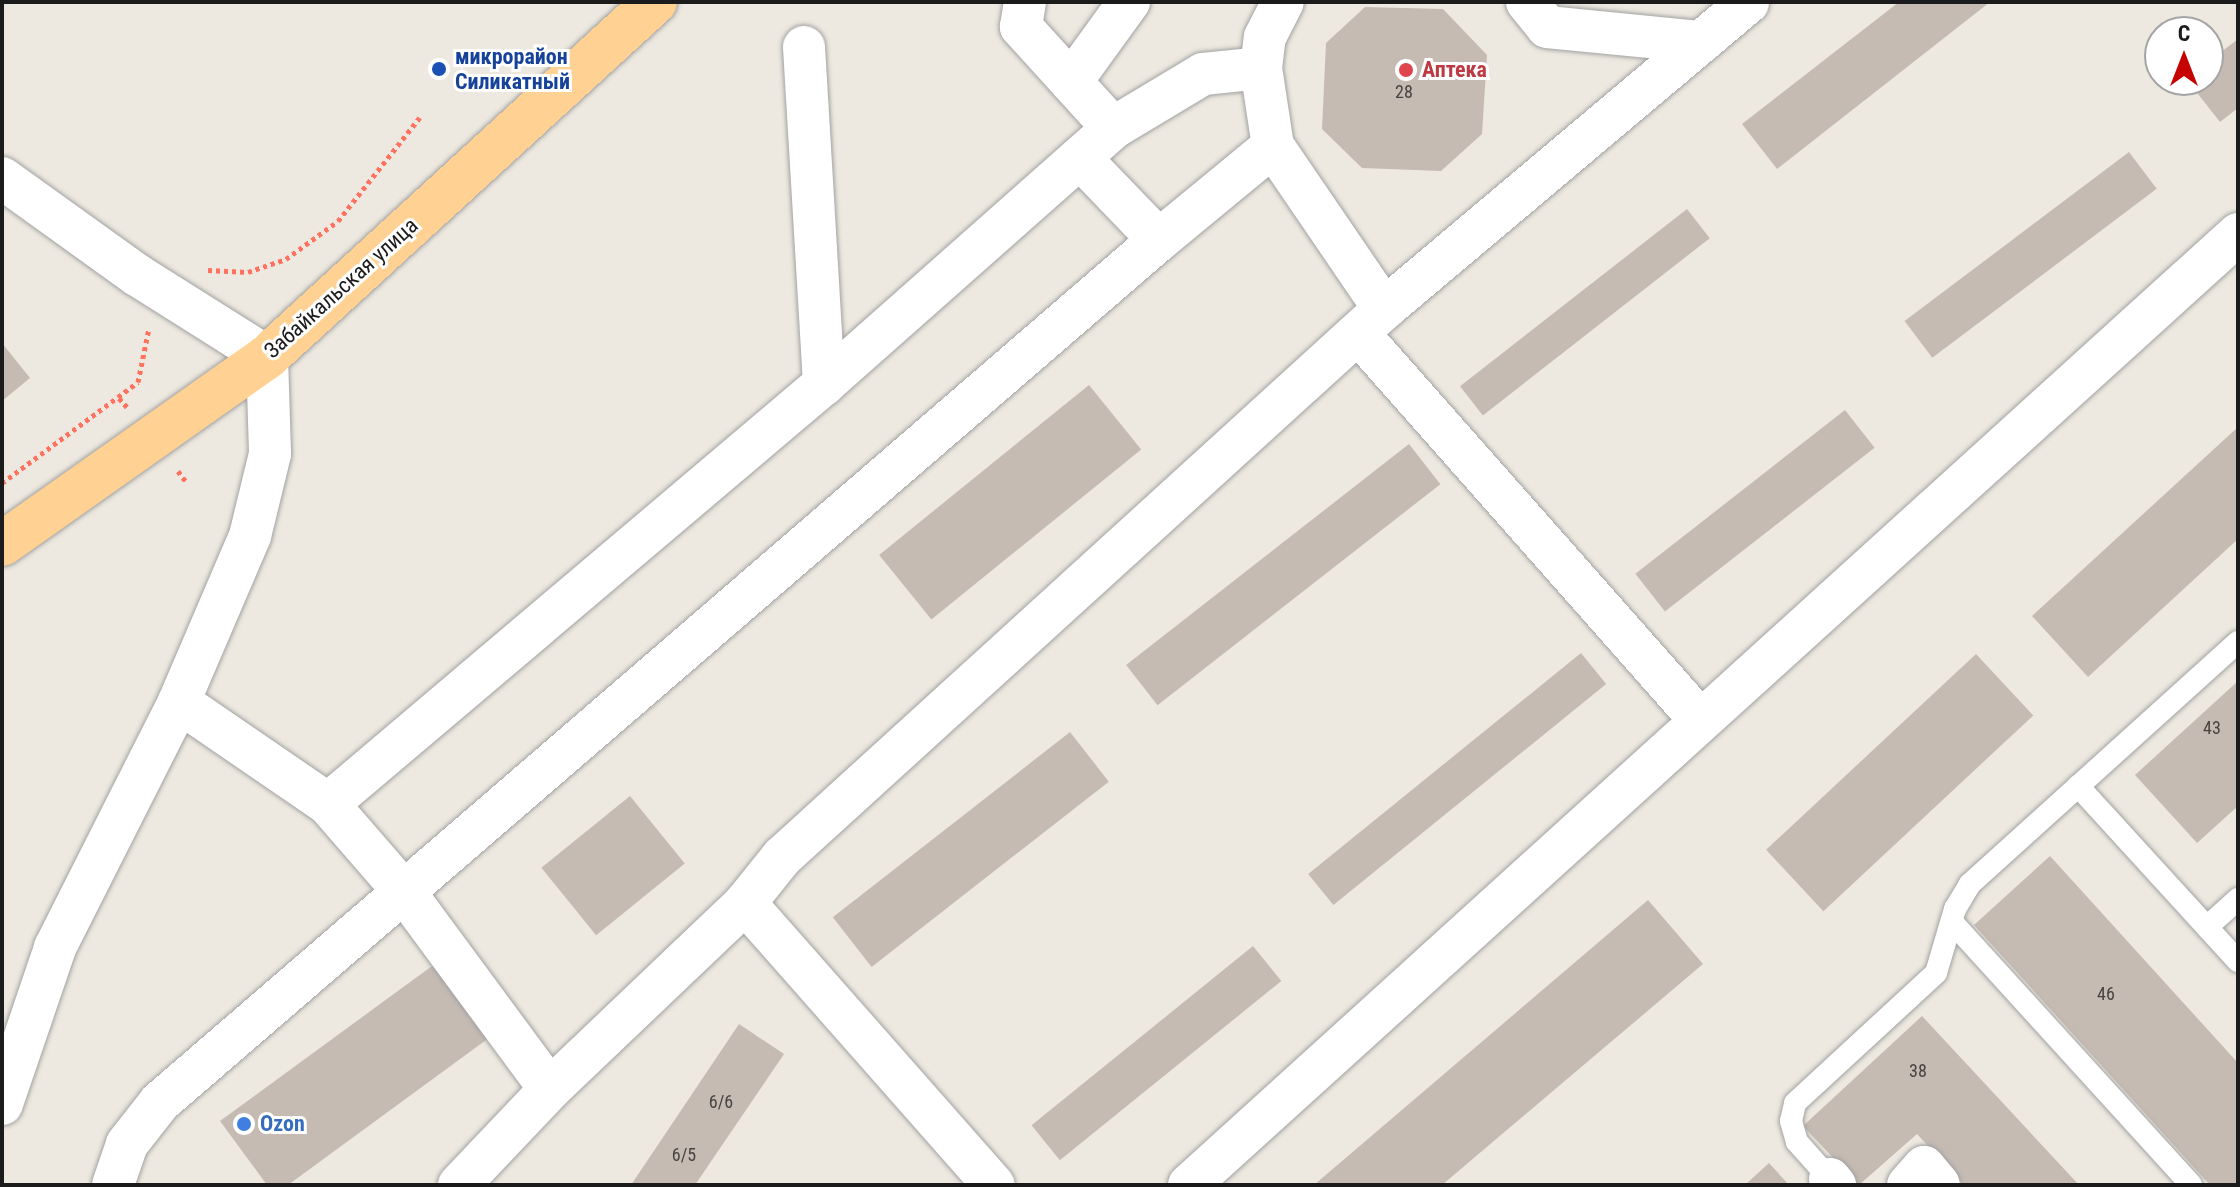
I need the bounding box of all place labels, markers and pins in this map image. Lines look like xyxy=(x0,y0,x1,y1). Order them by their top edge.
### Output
place label: микрорайон Силикатный xyxy=(455,43,570,94)
place label: Аптека xyxy=(1422,57,1487,83)
marker: микрорайон Силикатный xyxy=(430,60,448,78)
marker: Аптека xyxy=(1397,61,1415,79)
place label: Ozon xyxy=(260,1111,305,1137)
marker: Ozon xyxy=(235,1115,253,1133)

